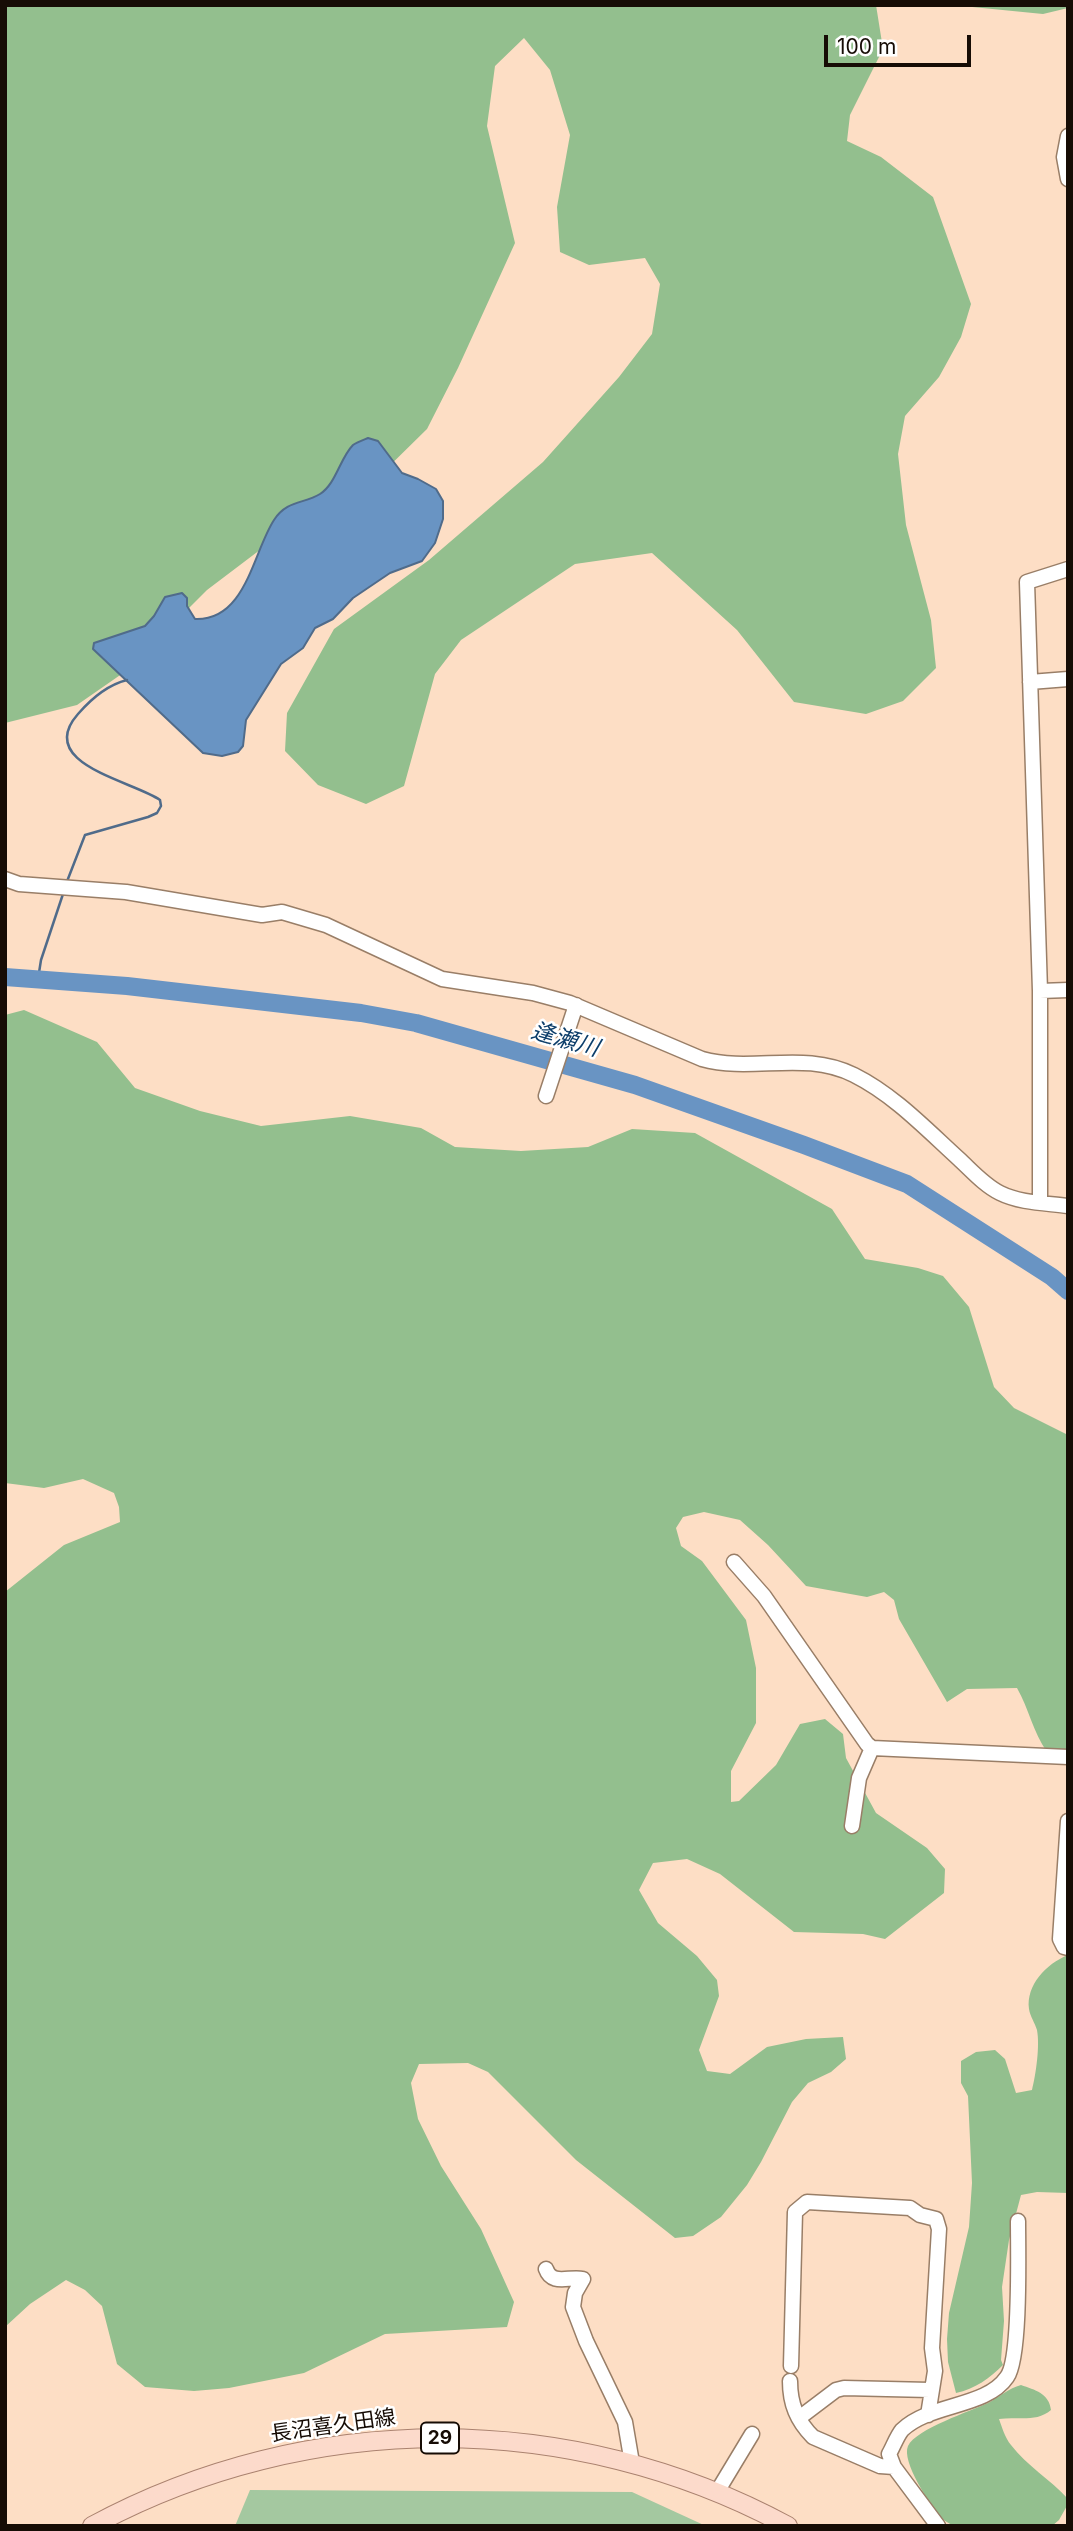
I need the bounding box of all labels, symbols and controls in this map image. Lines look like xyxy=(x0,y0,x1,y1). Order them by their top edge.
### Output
scale bar xyxy=(828,21,975,65)
text: 100 m xyxy=(837,34,896,59)
water label: 逢瀬川 xyxy=(528,1017,602,1063)
street label: 長沼喜久田線 xyxy=(269,2405,397,2447)
road number: 29 xyxy=(421,2422,459,2454)

